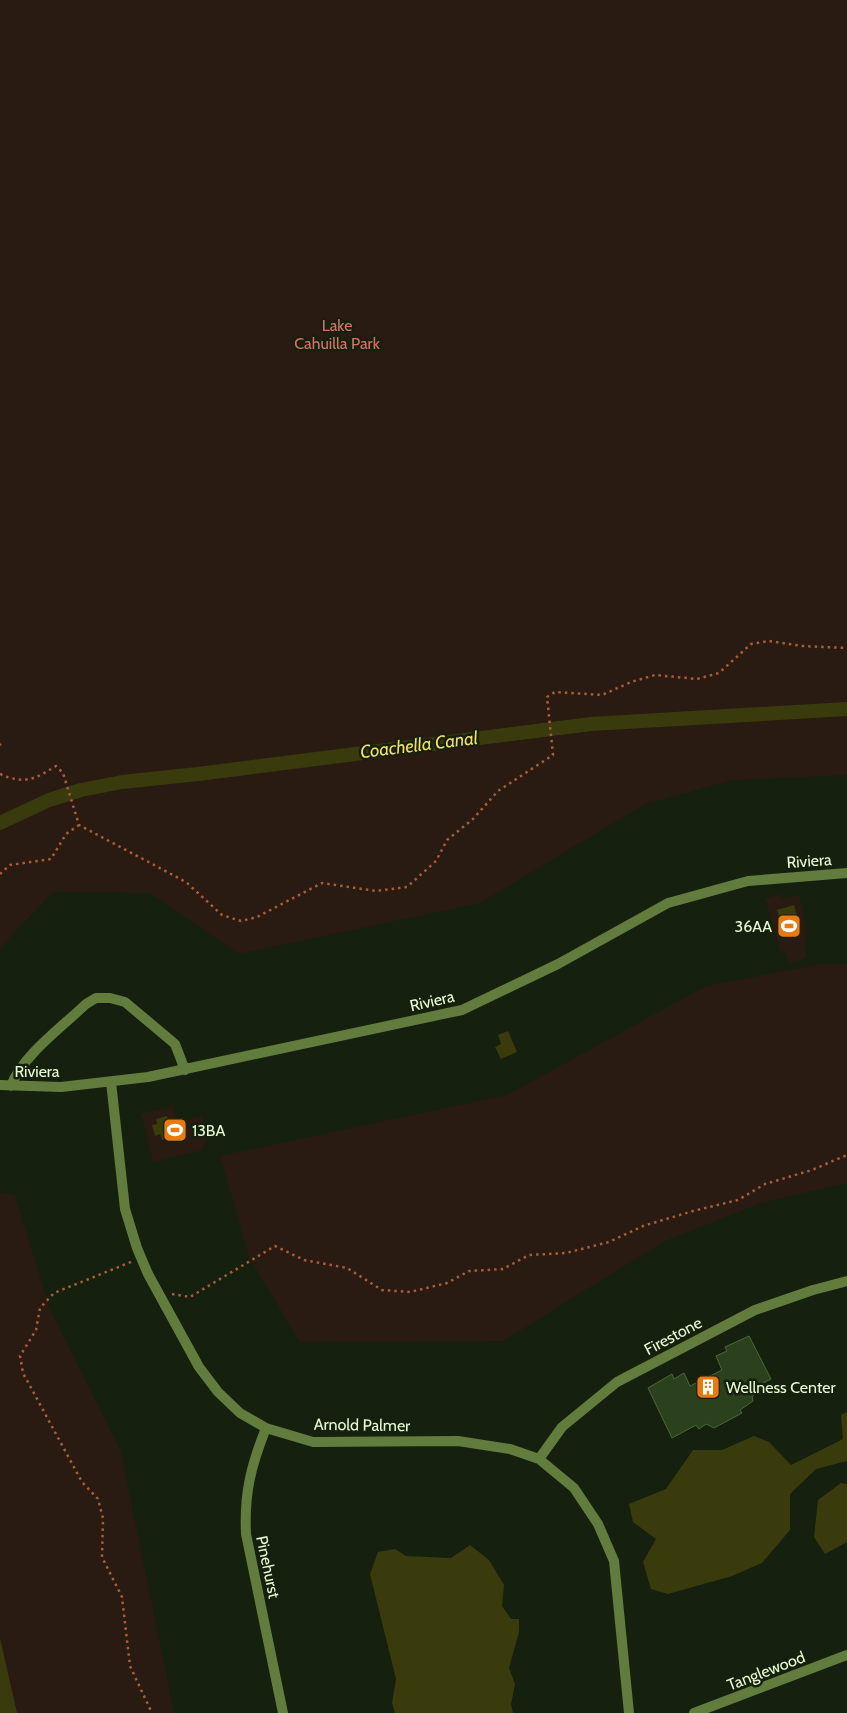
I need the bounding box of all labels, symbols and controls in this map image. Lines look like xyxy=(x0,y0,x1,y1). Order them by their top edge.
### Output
park label: Lake Cahuilla Park xyxy=(294,316,381,353)
water label: Coachella Canal xyxy=(359,727,480,763)
street label: Riviera xyxy=(786,850,832,872)
sports icon: 36AA xyxy=(776,913,802,939)
place label: 36AA xyxy=(735,917,772,936)
street label: Riviera xyxy=(408,987,456,1015)
street label: Riviera xyxy=(14,1062,60,1081)
sports icon: 13BA xyxy=(162,1117,188,1143)
place label: 13BA xyxy=(192,1121,225,1140)
street label: Firestone xyxy=(641,1313,705,1359)
building icon: Wellness Center xyxy=(695,1374,721,1400)
place label: Wellness Center xyxy=(726,1378,836,1397)
street label: Arnold Palmer xyxy=(314,1415,411,1435)
street label: Pinehurst xyxy=(252,1534,284,1601)
street label: Tanglewood xyxy=(724,1647,808,1695)

